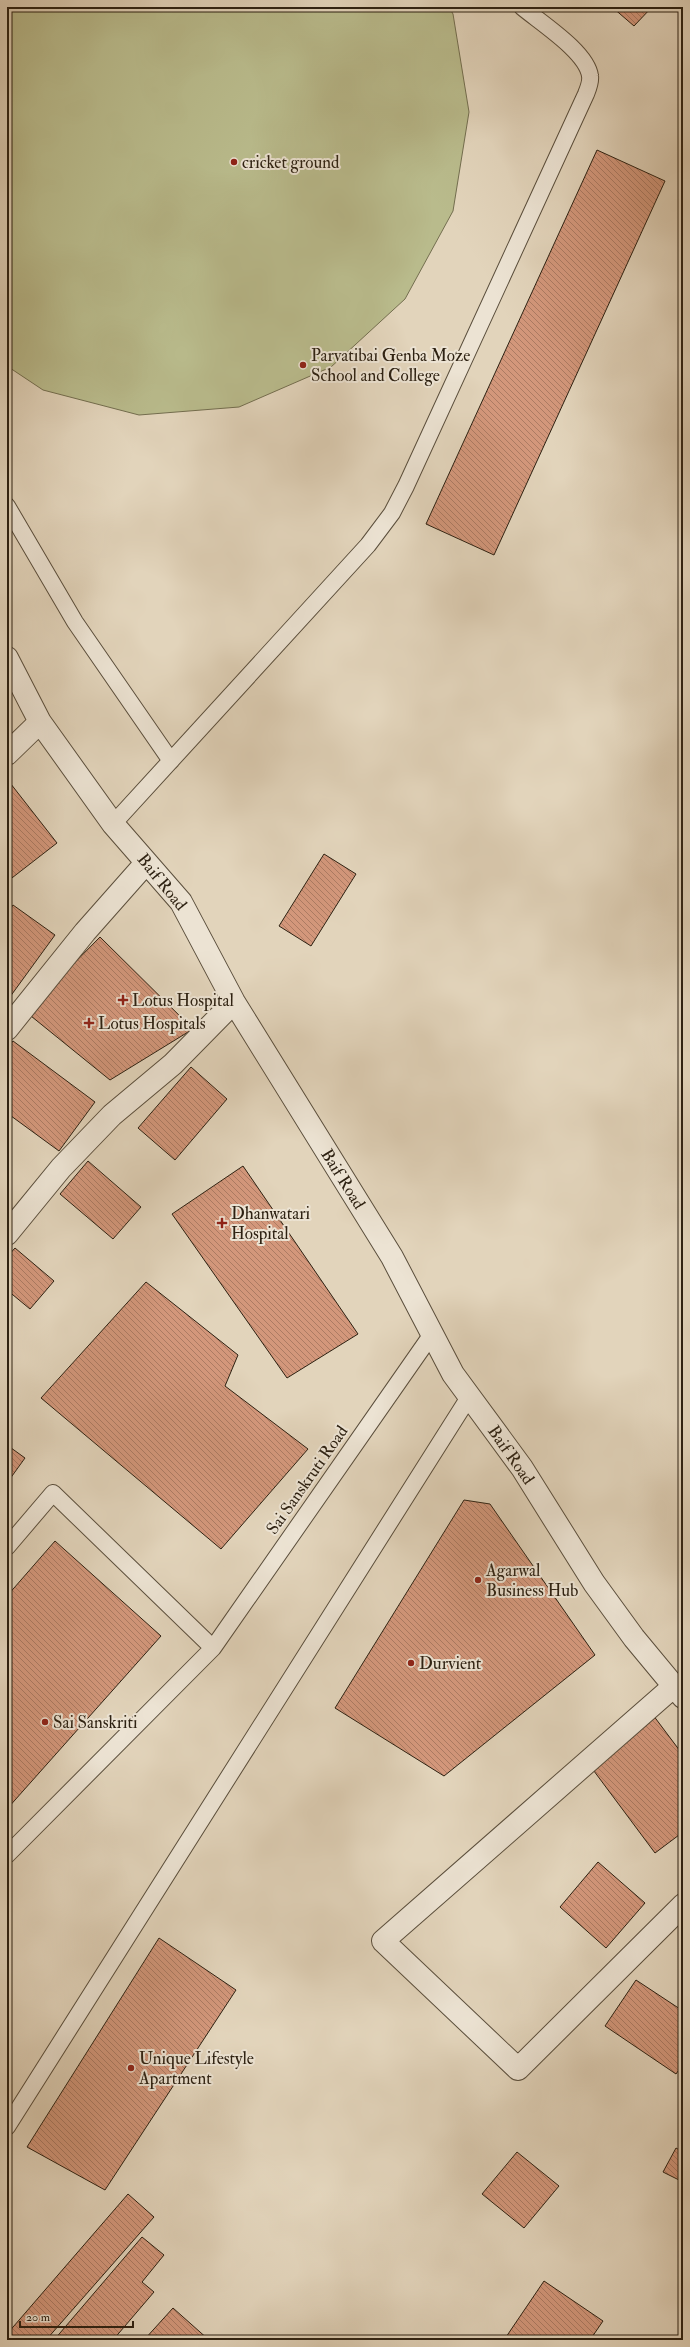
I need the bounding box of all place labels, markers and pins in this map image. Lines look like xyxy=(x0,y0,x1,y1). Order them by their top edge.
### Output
place label: cricket ground xyxy=(242,152,340,173)
marker: cricket ground xyxy=(229,157,239,167)
place label: Parvatibai Genba Moze School and College xyxy=(311,345,470,386)
marker: Parvatibai Genba Moze School and College xyxy=(298,360,308,370)
place label: Lotus Hospital xyxy=(132,990,234,1012)
marker: Lotus Hospital xyxy=(117,994,129,1006)
place label: Lotus Hospitals xyxy=(98,1013,206,1035)
marker: Lotus Hospitals xyxy=(83,1017,95,1029)
place label: Dhanwatari Hospital xyxy=(231,1203,310,1245)
marker: Dhanwatari Hospital xyxy=(216,1217,228,1229)
place label: Agarwal Business Hub xyxy=(485,1560,578,1601)
marker: Agarwal Business Hub xyxy=(473,1575,483,1585)
place label: Durvient xyxy=(419,1653,482,1674)
marker: Durvient xyxy=(406,1658,416,1668)
place label: Sai Sanskriti xyxy=(53,1712,138,1733)
marker: Sai Sanskriti xyxy=(40,1717,50,1727)
place label: Unique Lifestyle Apartment xyxy=(138,2048,254,2090)
marker: Unique Lifestyle Apartment xyxy=(126,2063,136,2073)

